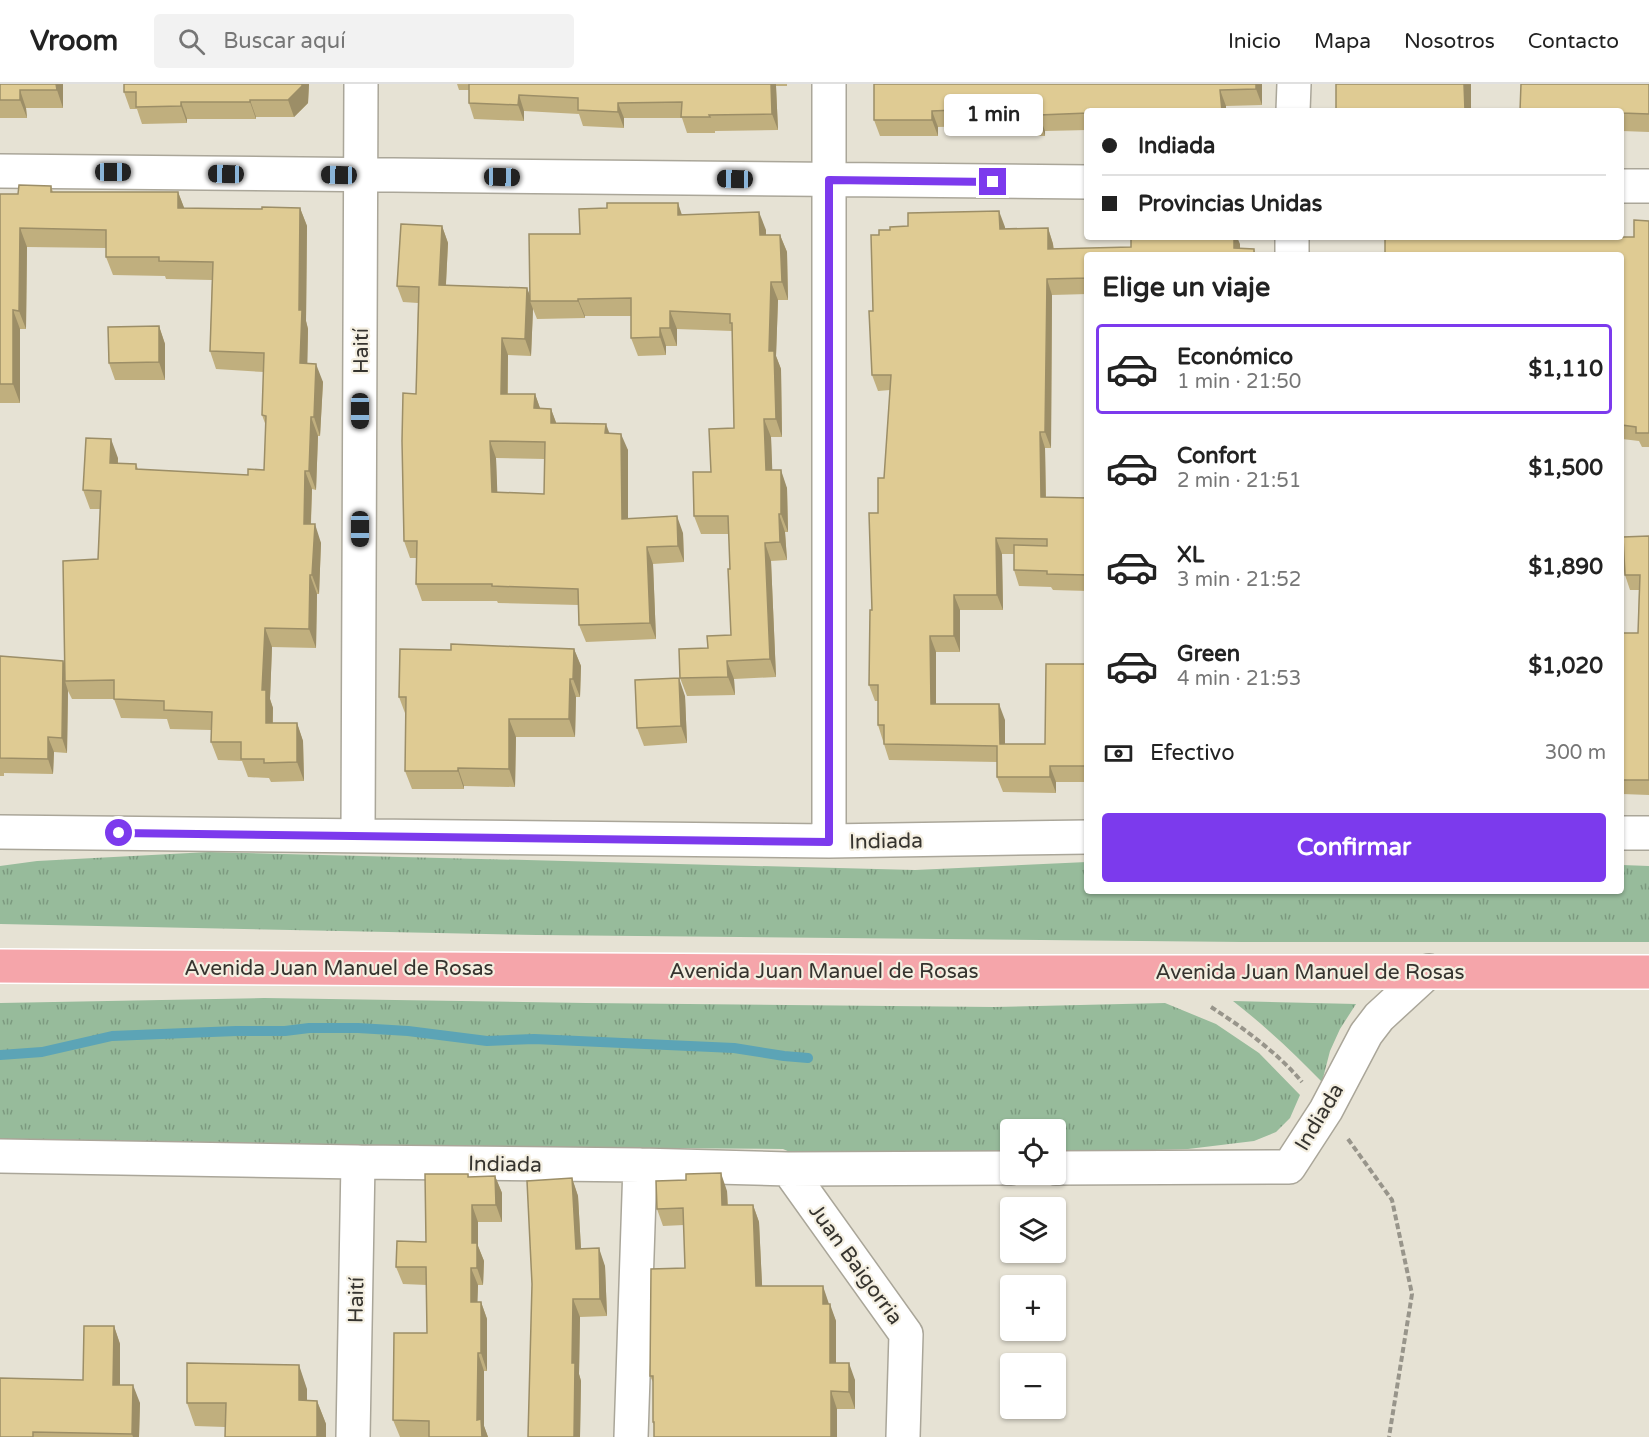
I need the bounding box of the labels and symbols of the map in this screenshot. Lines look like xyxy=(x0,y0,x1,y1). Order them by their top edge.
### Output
callout: 1 min xyxy=(944,95,1042,137)
car xyxy=(95,163,131,181)
car xyxy=(208,165,244,183)
car xyxy=(321,166,357,184)
car xyxy=(484,168,520,186)
route end xyxy=(979,168,1006,195)
car xyxy=(717,170,753,188)
street label: Haití xyxy=(349,328,374,374)
car xyxy=(351,393,369,429)
car xyxy=(351,511,369,547)
route start xyxy=(105,819,132,846)
street label: Indiada xyxy=(849,828,923,855)
street label: Avenida Juan Manuel de Rosas xyxy=(184,956,494,981)
street label: Avenida Juan Manuel de Rosas xyxy=(669,959,979,984)
street label: Avenida Juan Manuel de Rosas xyxy=(1155,960,1465,985)
street label: Indiada xyxy=(1290,1079,1349,1155)
street label: Indiada xyxy=(468,1151,542,1178)
street label: Juan Baigorria xyxy=(803,1199,908,1330)
street label: Haití xyxy=(344,1277,369,1323)

